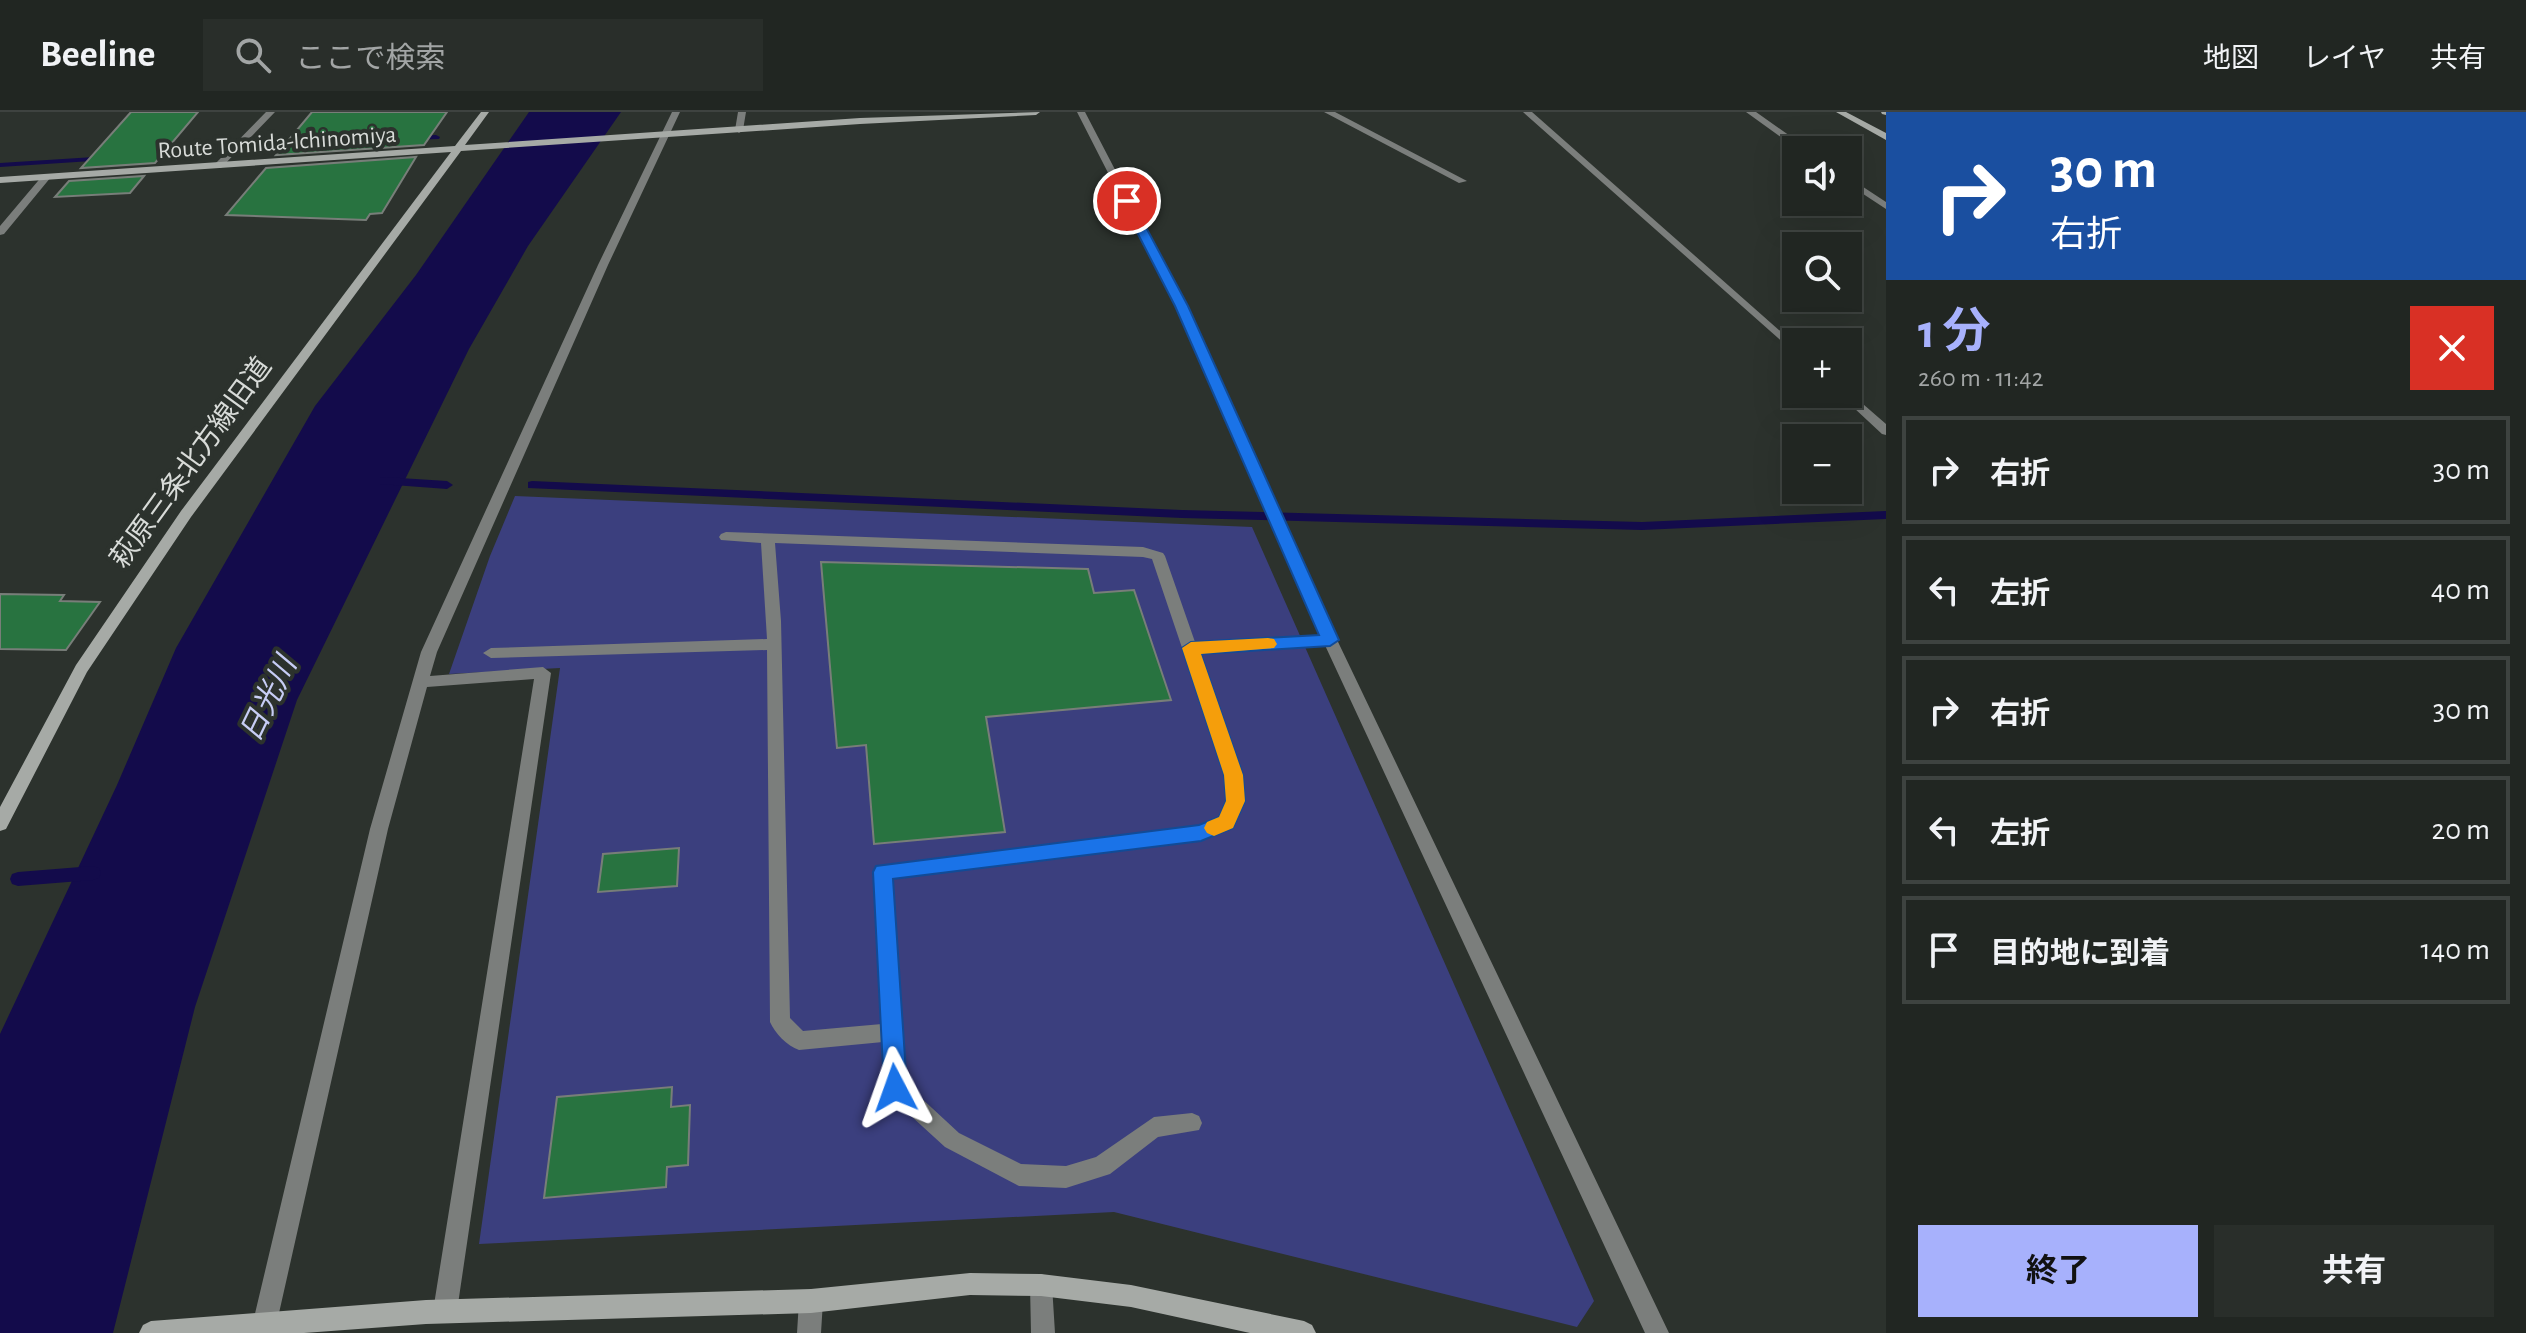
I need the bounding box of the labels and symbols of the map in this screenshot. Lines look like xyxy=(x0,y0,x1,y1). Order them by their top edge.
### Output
street label: Route Tomida-Ichinomiya xyxy=(157,123,397,163)
pin xyxy=(1093,167,1161,235)
street label: 萩原三条北方線旧道 xyxy=(105,352,277,573)
water label: 日光川 xyxy=(234,649,303,746)
position arrow xyxy=(853,1046,937,1130)

